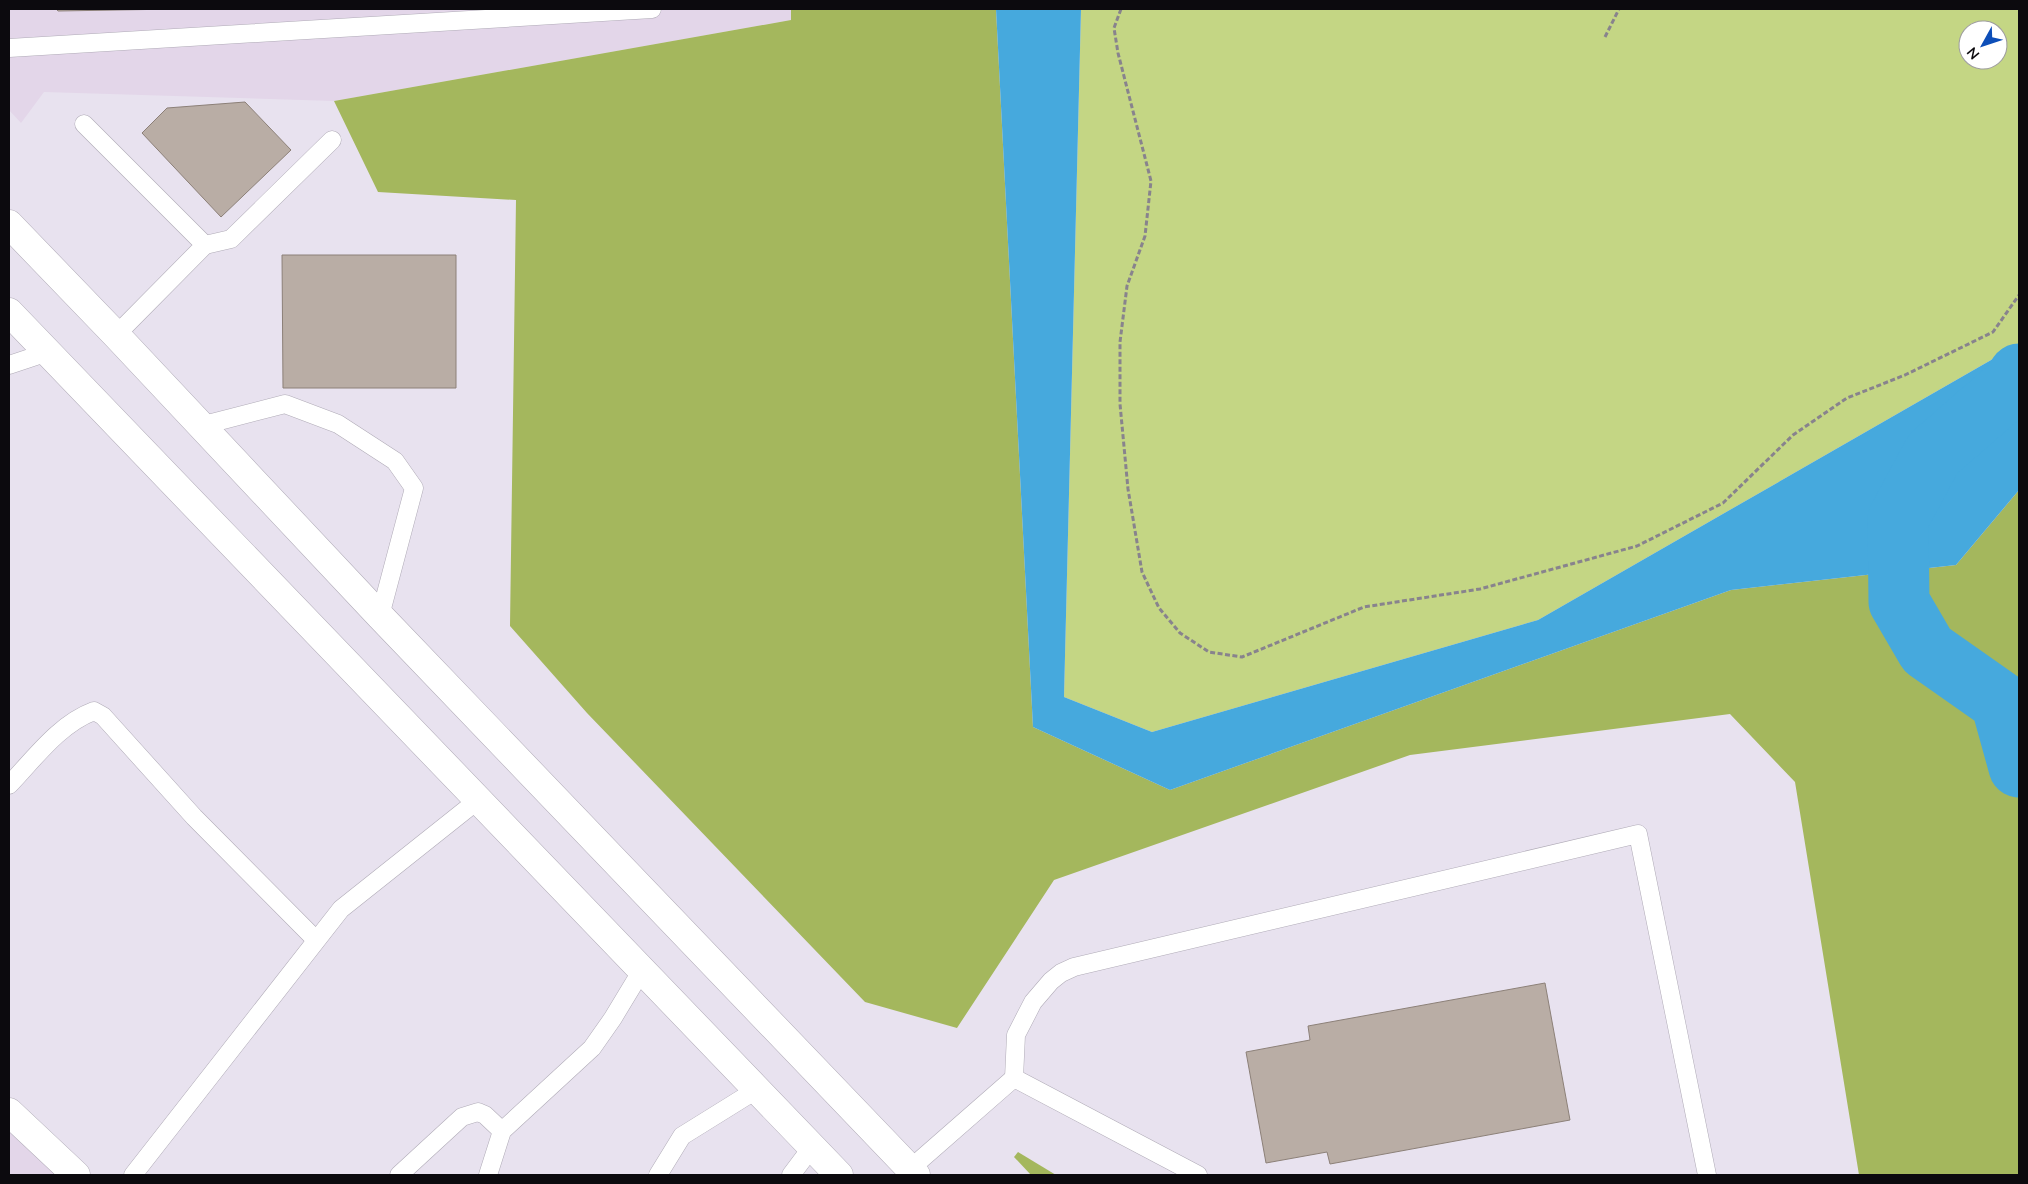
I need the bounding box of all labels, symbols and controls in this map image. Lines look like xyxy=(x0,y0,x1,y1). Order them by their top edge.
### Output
north arrow xyxy=(1958,20,2008,70)
text: N xyxy=(1963,44,1983,63)

